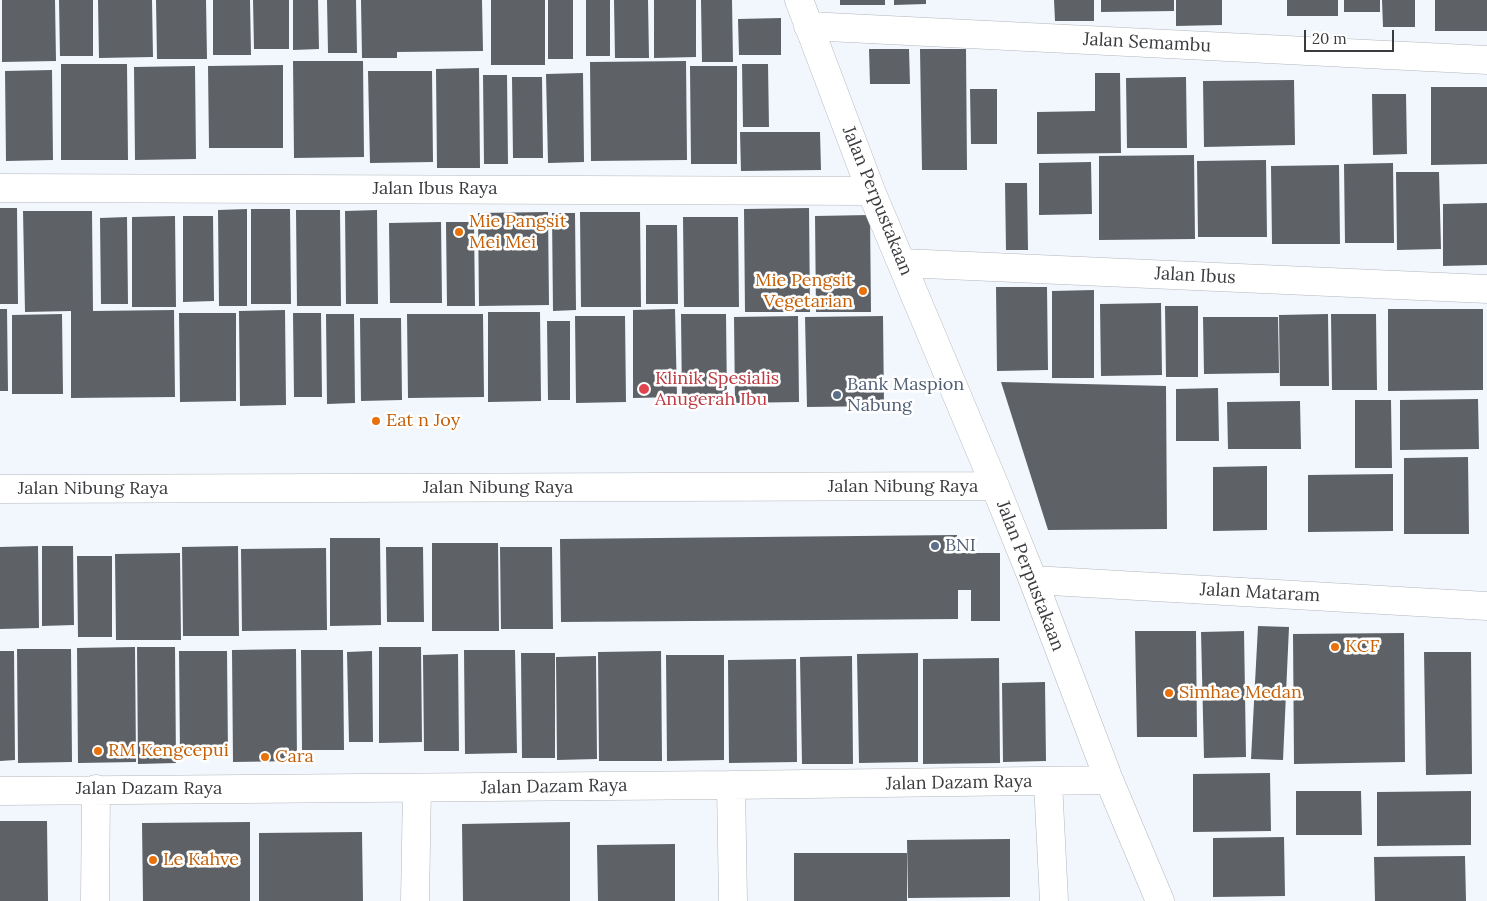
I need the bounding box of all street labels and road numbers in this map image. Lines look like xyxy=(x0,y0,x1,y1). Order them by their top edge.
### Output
street label: Jalan Semambu xyxy=(1082,29,1212,57)
street label: Jalan Perpustakaan xyxy=(837,123,917,279)
street label: Jalan Ibus Raya xyxy=(372,178,498,200)
street label: Jalan Ibus xyxy=(1154,263,1236,289)
street label: Jalan Nibung Raya xyxy=(828,476,978,498)
street label: Jalan Nibung Raya xyxy=(423,477,573,499)
street label: Jalan Nibung Raya xyxy=(18,478,168,500)
street label: Jalan Perpustakaan xyxy=(991,498,1069,654)
street label: Jalan Mataram xyxy=(1199,579,1321,607)
street label: Jalan Dazam Raya xyxy=(885,771,1033,795)
street label: Jalan Dazam Raya xyxy=(480,775,628,799)
street label: Jalan Dazam Raya xyxy=(76,778,222,800)

